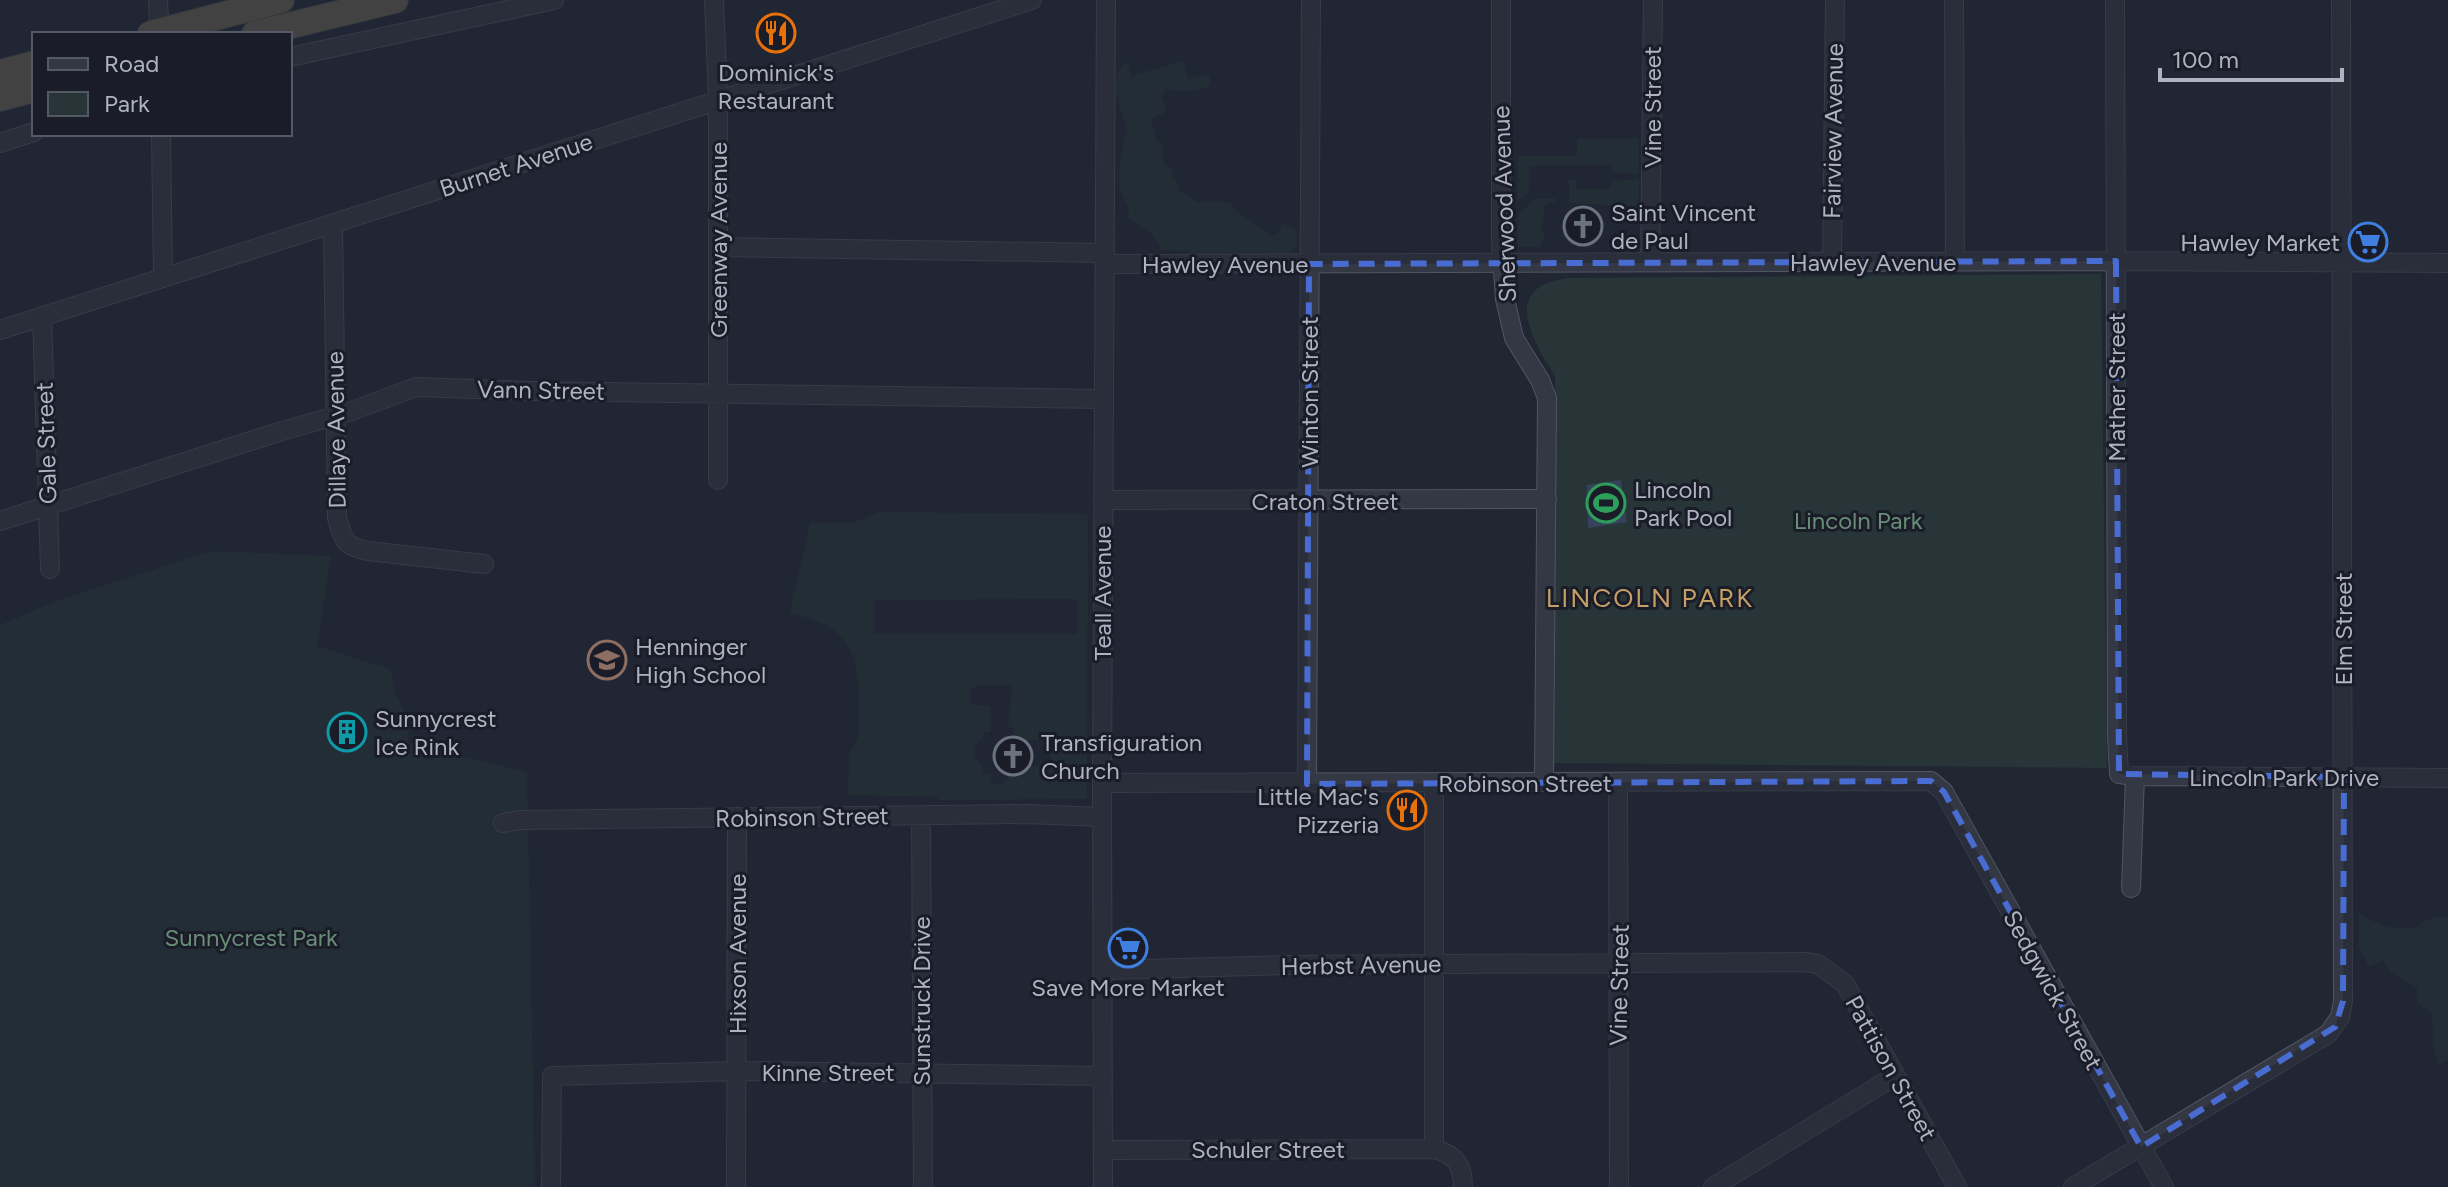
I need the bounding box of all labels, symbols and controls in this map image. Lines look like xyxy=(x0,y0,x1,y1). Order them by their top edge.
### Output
restaurant icon: Dominick's Restaurant xyxy=(755,12,797,54)
legend xyxy=(32,32,292,136)
scale bar xyxy=(2160,32,2342,82)
street label: Fairview Avenue xyxy=(1817,43,1849,219)
text: 100 m xyxy=(2172,45,2239,74)
street label: Vine Street xyxy=(1638,46,1667,168)
text: Road xyxy=(104,49,159,78)
place label: Dominick's Restaurant xyxy=(718,58,834,115)
text: Park xyxy=(104,89,150,118)
street label: Sherwood Avenue xyxy=(1486,105,1522,303)
street label: Burnet Avenue xyxy=(436,127,596,203)
street label: Greenway Avenue xyxy=(704,142,733,338)
place label: Saint Vincent de Paul xyxy=(1611,198,1756,255)
church icon: Saint Vincent de Paul xyxy=(1562,205,1604,247)
supermarket icon: Hawley Market xyxy=(2347,221,2389,263)
place label: Hawley Market xyxy=(2180,228,2340,257)
street label: Hawley Avenue xyxy=(1790,248,1956,277)
street label: Hawley Avenue xyxy=(1142,250,1308,279)
street label: Mather Street xyxy=(2102,312,2131,462)
street label: Winton Street xyxy=(1295,316,1324,468)
street label: Dillaye Avenue xyxy=(320,351,352,509)
street label: Vann Street xyxy=(477,374,605,406)
street label: Gale Street xyxy=(29,382,63,504)
place label: Lincoln Park Pool xyxy=(1634,475,1732,532)
sports icon: Lincoln Park Pool xyxy=(1585,482,1627,524)
street label: Craton Street xyxy=(1251,487,1399,516)
park label: Lincoln Park xyxy=(1794,506,1923,535)
street label: Teall Avenue xyxy=(1088,526,1117,660)
street label: Elm Street xyxy=(2329,572,2358,686)
district label: LINCOLN PARK xyxy=(1546,582,1754,614)
place label: Henninger High School xyxy=(635,632,766,689)
school or university icon: Henninger High School xyxy=(586,639,628,681)
place label: Sunnycrest Ice Rink xyxy=(375,704,497,761)
building icon: Sunnycrest Ice Rink xyxy=(326,711,368,753)
place label: Transfiguration Church xyxy=(1041,728,1202,785)
church icon: Transfiguration Church xyxy=(992,735,1034,777)
street label: Lincoln Park Drive xyxy=(2189,763,2379,792)
street label: Robinson Street xyxy=(1438,769,1612,798)
place label: Little Mac's Pizzeria xyxy=(1257,782,1379,839)
restaurant icon: Little Mac's Pizzeria xyxy=(1386,789,1428,831)
street label: Robinson Street xyxy=(715,801,889,833)
street label: Hixson Avenue xyxy=(723,874,752,1034)
street label: Sedgwick Street xyxy=(1997,905,2109,1075)
street label: Sunstruck Drive xyxy=(907,916,936,1086)
park label: Sunnycrest Park xyxy=(164,923,338,952)
street label: Vine Street xyxy=(1603,924,1635,1046)
supermarket icon: Save More Market xyxy=(1107,927,1149,969)
street label: Herbst Avenue xyxy=(1280,949,1442,981)
place label: Save More Market xyxy=(1031,973,1225,1002)
street label: Pattison Street xyxy=(1839,990,1943,1146)
street label: Kinne Street xyxy=(761,1058,895,1087)
street label: Schuler Street xyxy=(1191,1135,1345,1164)

